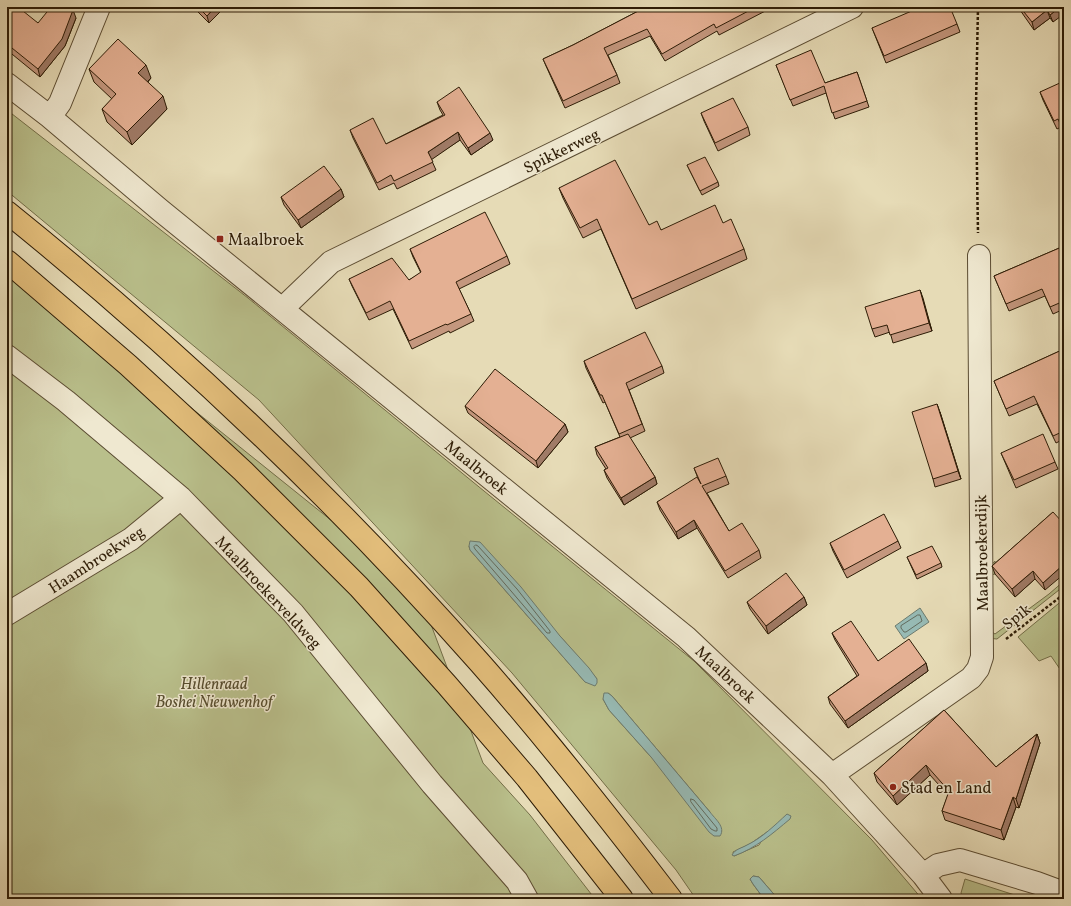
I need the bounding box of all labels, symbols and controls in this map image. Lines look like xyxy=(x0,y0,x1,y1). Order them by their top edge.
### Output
street label: Spikkerweg xyxy=(520,124,604,180)
place label: Maalbroek xyxy=(228,230,304,252)
marker: Maalbroek xyxy=(215,234,225,244)
street label: Maalbroek xyxy=(439,436,512,501)
street label: Maalbroekerdijk xyxy=(971,494,995,612)
street label: Haambroekweg xyxy=(45,521,149,600)
street label: Maalbroekerveldweg xyxy=(209,532,326,655)
street label: Spik xyxy=(998,599,1037,636)
street label: Maalbroek xyxy=(689,642,760,710)
park label: Hillenraad Boshei Nieuwenhof xyxy=(155,674,276,714)
place label: Stad en Land xyxy=(901,778,991,800)
marker: Stad en Land xyxy=(888,782,898,792)

